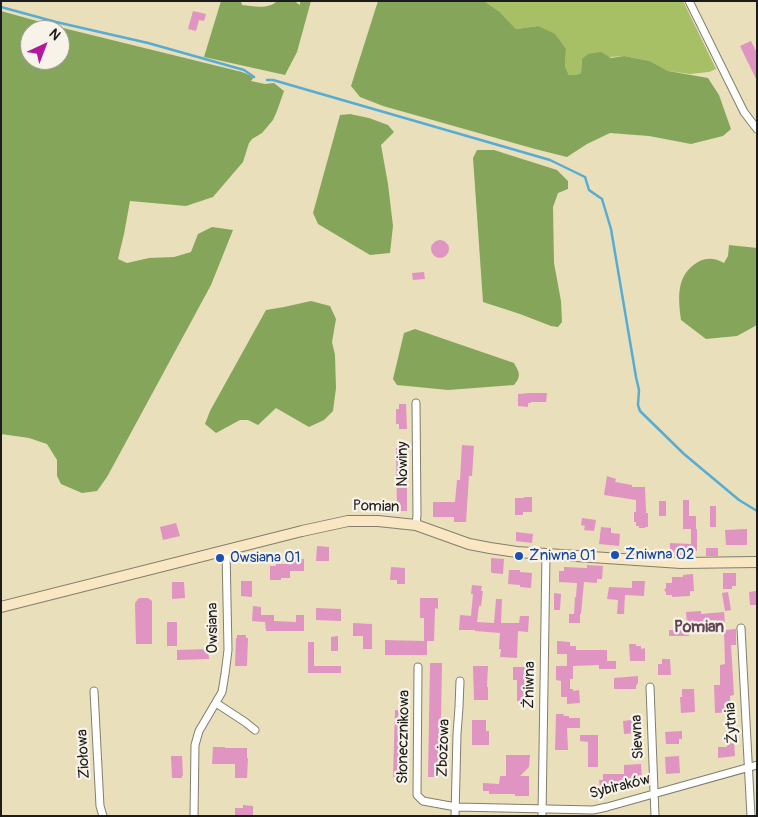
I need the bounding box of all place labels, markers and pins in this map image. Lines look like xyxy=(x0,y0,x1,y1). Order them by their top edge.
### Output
place label: Żniwna 02 xyxy=(625,546,694,564)
place label: Żniwna 01 xyxy=(529,547,596,565)
place label: Owsiana 01 xyxy=(230,549,300,567)
marker: Żniwna 02 xyxy=(609,549,621,561)
marker: Żniwna 01 xyxy=(513,550,525,562)
marker: Owsiana 01 xyxy=(214,552,226,564)

